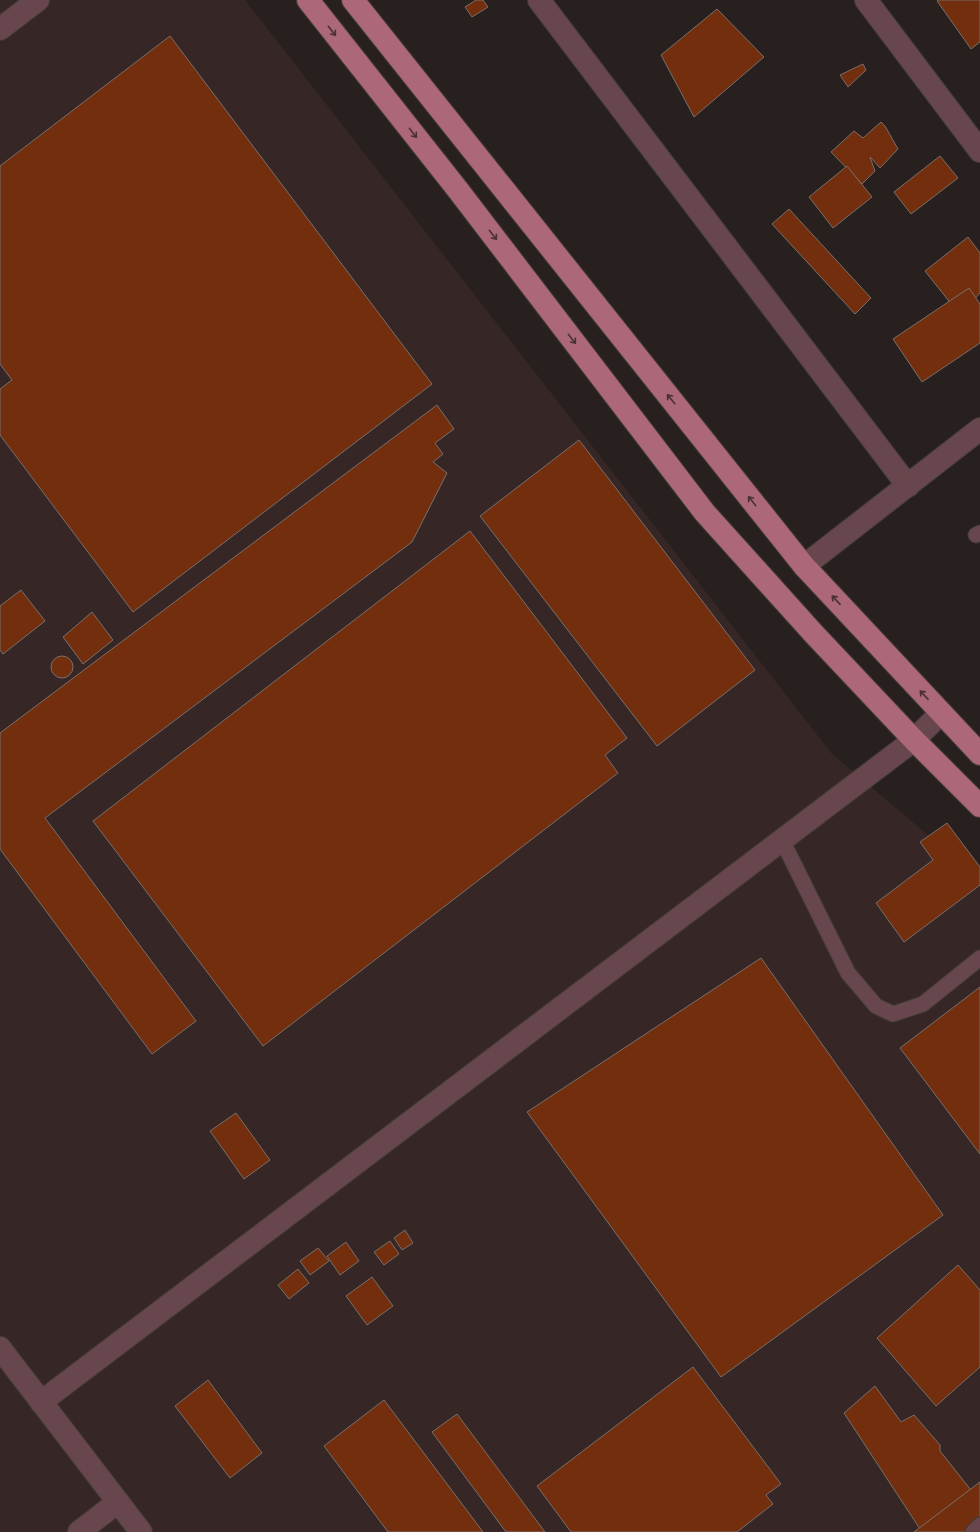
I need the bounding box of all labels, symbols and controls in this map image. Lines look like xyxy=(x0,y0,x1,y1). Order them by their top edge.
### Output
one-way arrow xyxy=(328,25,337,36)
one-way arrow xyxy=(408,127,417,138)
one-way arrow xyxy=(488,230,497,241)
one-way arrow xyxy=(568,333,576,344)
one-way arrow xyxy=(667,393,675,404)
one-way arrow xyxy=(748,495,756,506)
one-way arrow xyxy=(831,595,840,605)
one-way arrow xyxy=(920,690,929,700)

